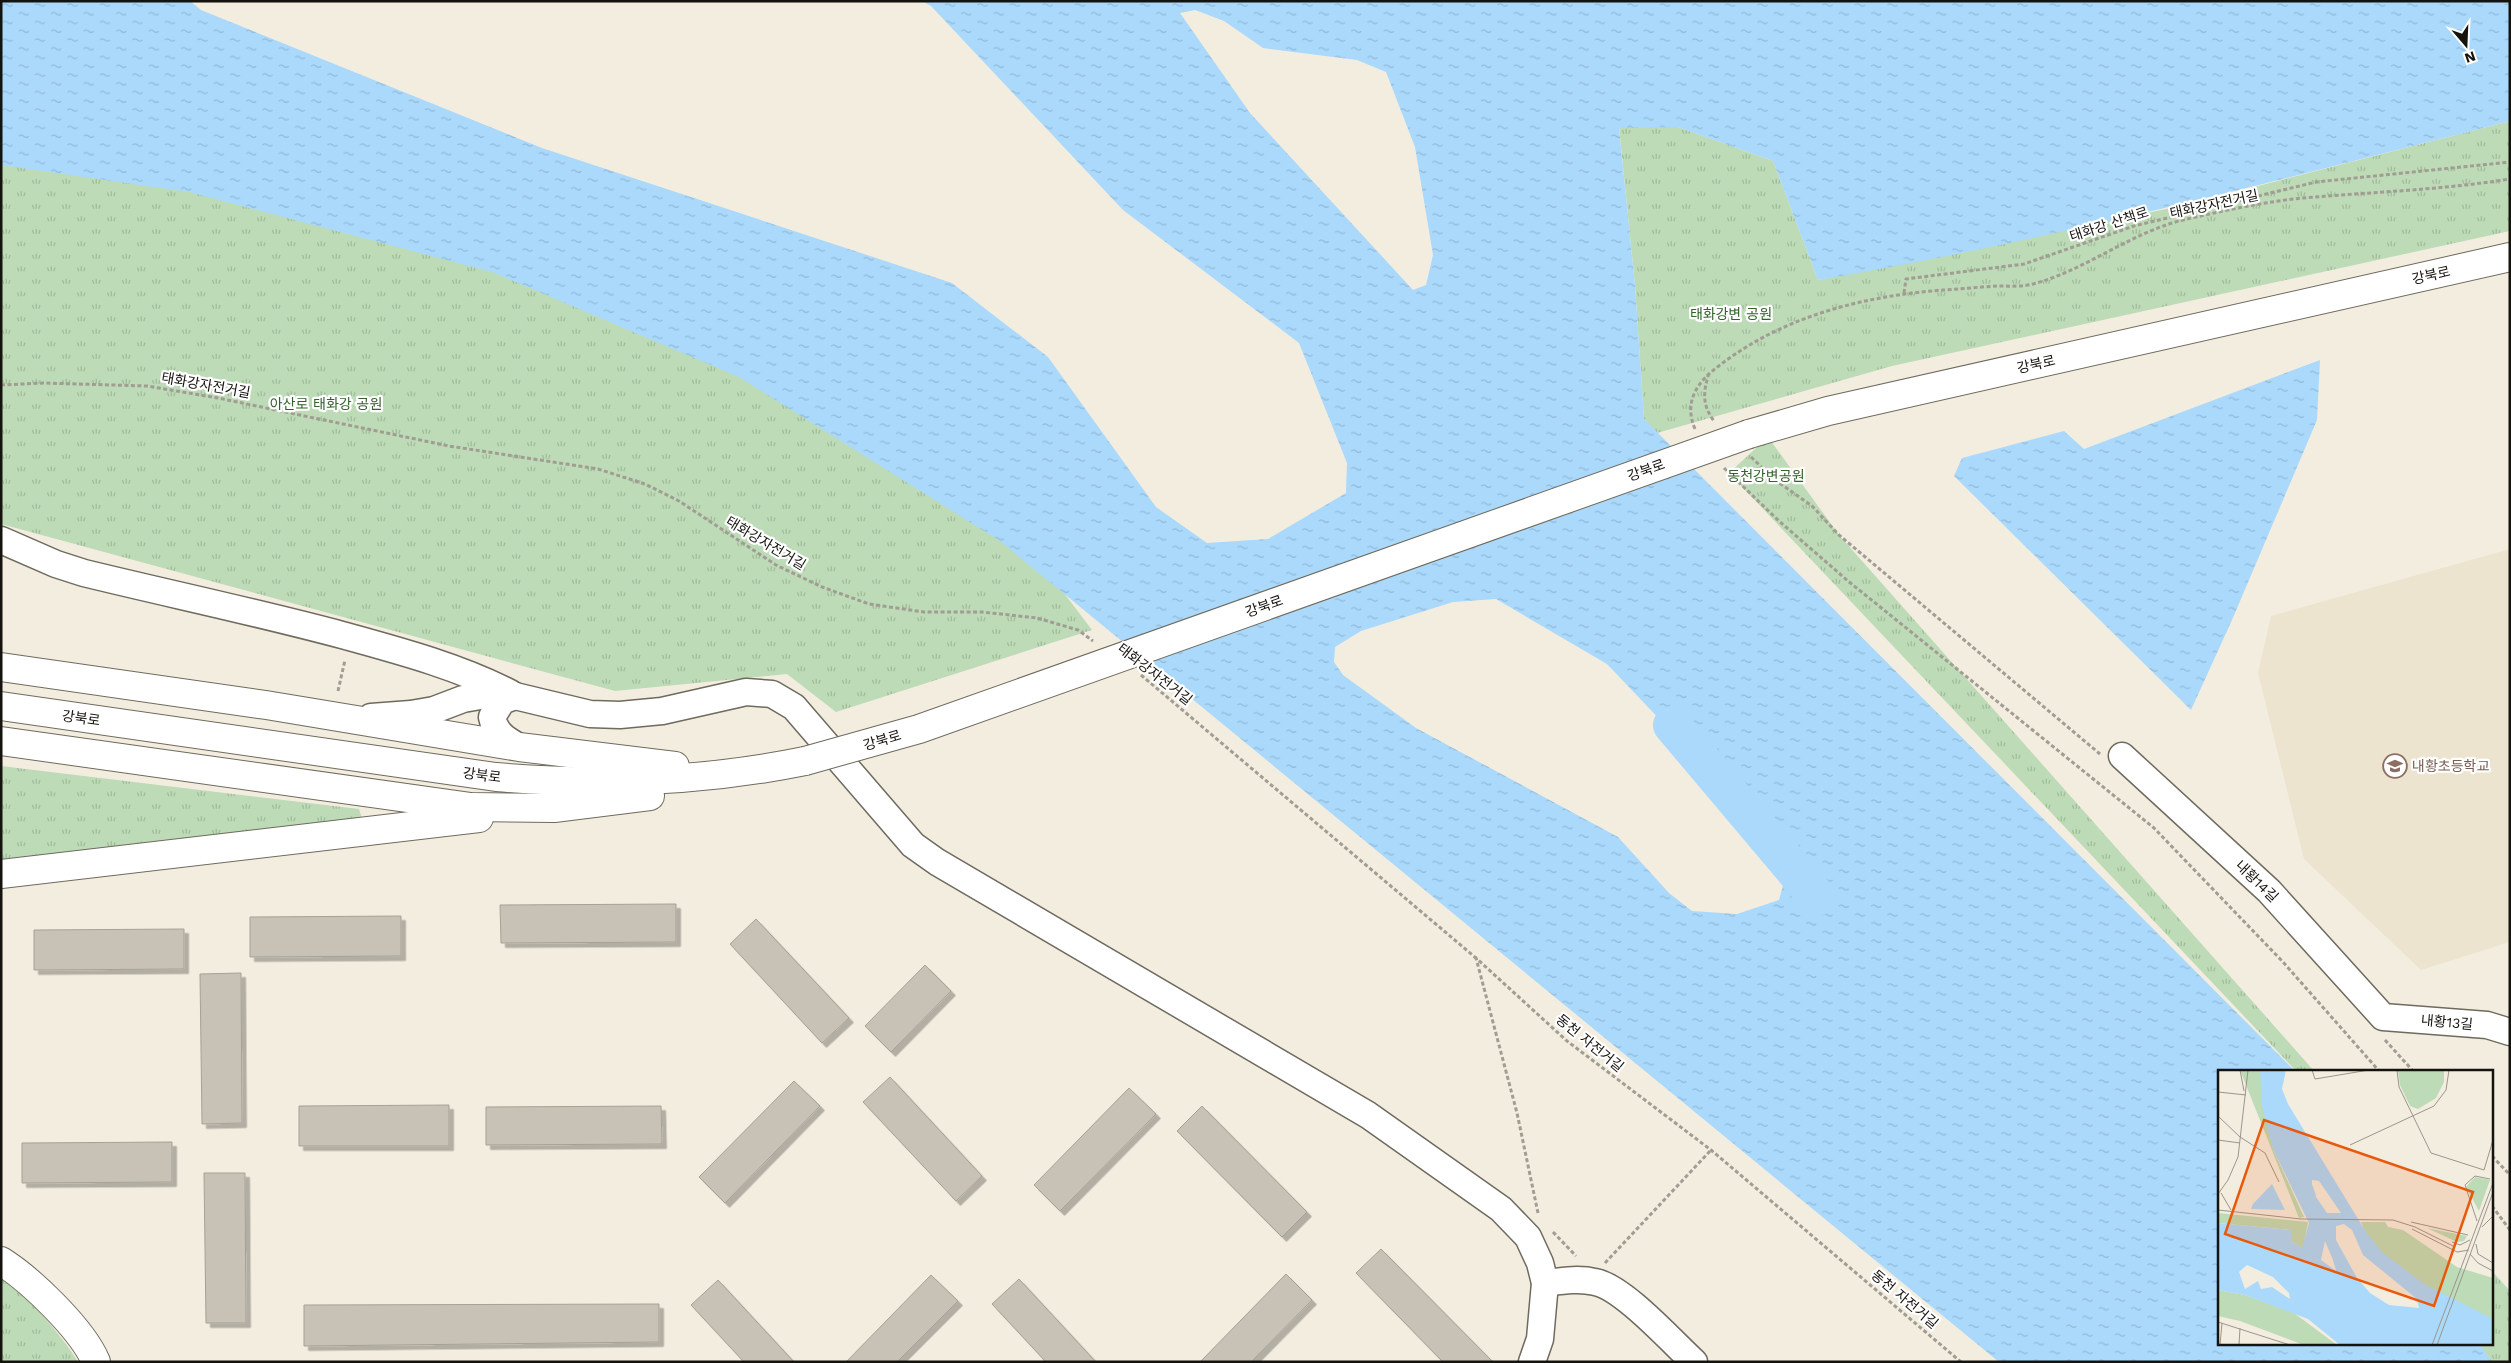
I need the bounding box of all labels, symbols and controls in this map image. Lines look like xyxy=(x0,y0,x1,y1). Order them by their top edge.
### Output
north arrow xyxy=(2441,20,2491,70)
text: N xyxy=(2463,48,2478,67)
street label: 태화강자전거길 xyxy=(2168,187,2260,221)
street label: 태화강 산책로 xyxy=(2068,204,2151,244)
street label: 강북로 xyxy=(2410,263,2452,287)
park label: 태화강변 공원 xyxy=(1690,306,1772,322)
street label: 강북로 xyxy=(2015,352,2057,376)
street label: 태화강자전거길 xyxy=(160,369,252,401)
park label: 아산로 태화강 공원 xyxy=(270,396,382,412)
street label: 강북로 xyxy=(1625,456,1667,484)
park label: 동천강변공원 xyxy=(1727,468,1805,484)
street label: 태화강자전거길 xyxy=(723,513,809,573)
street label: 강북로 xyxy=(1243,592,1285,620)
street label: 태화강자전거길 xyxy=(1115,640,1195,708)
street label: 강북로 xyxy=(61,707,101,729)
street label: 강북로 xyxy=(861,727,903,753)
school or university icon: 내황초등학교 xyxy=(2382,753,2408,779)
place label: 내황초등학교 xyxy=(2412,758,2489,774)
street label: 강북로 xyxy=(462,765,502,785)
street label: 내황14길 xyxy=(2233,857,2281,905)
street label: 동천 자전거길 xyxy=(1553,1011,1627,1075)
street label: 내황13길 xyxy=(2420,1012,2474,1032)
inset map xyxy=(2218,1070,2494,1346)
street label: 동천 자전거길 xyxy=(1868,1266,1942,1332)

